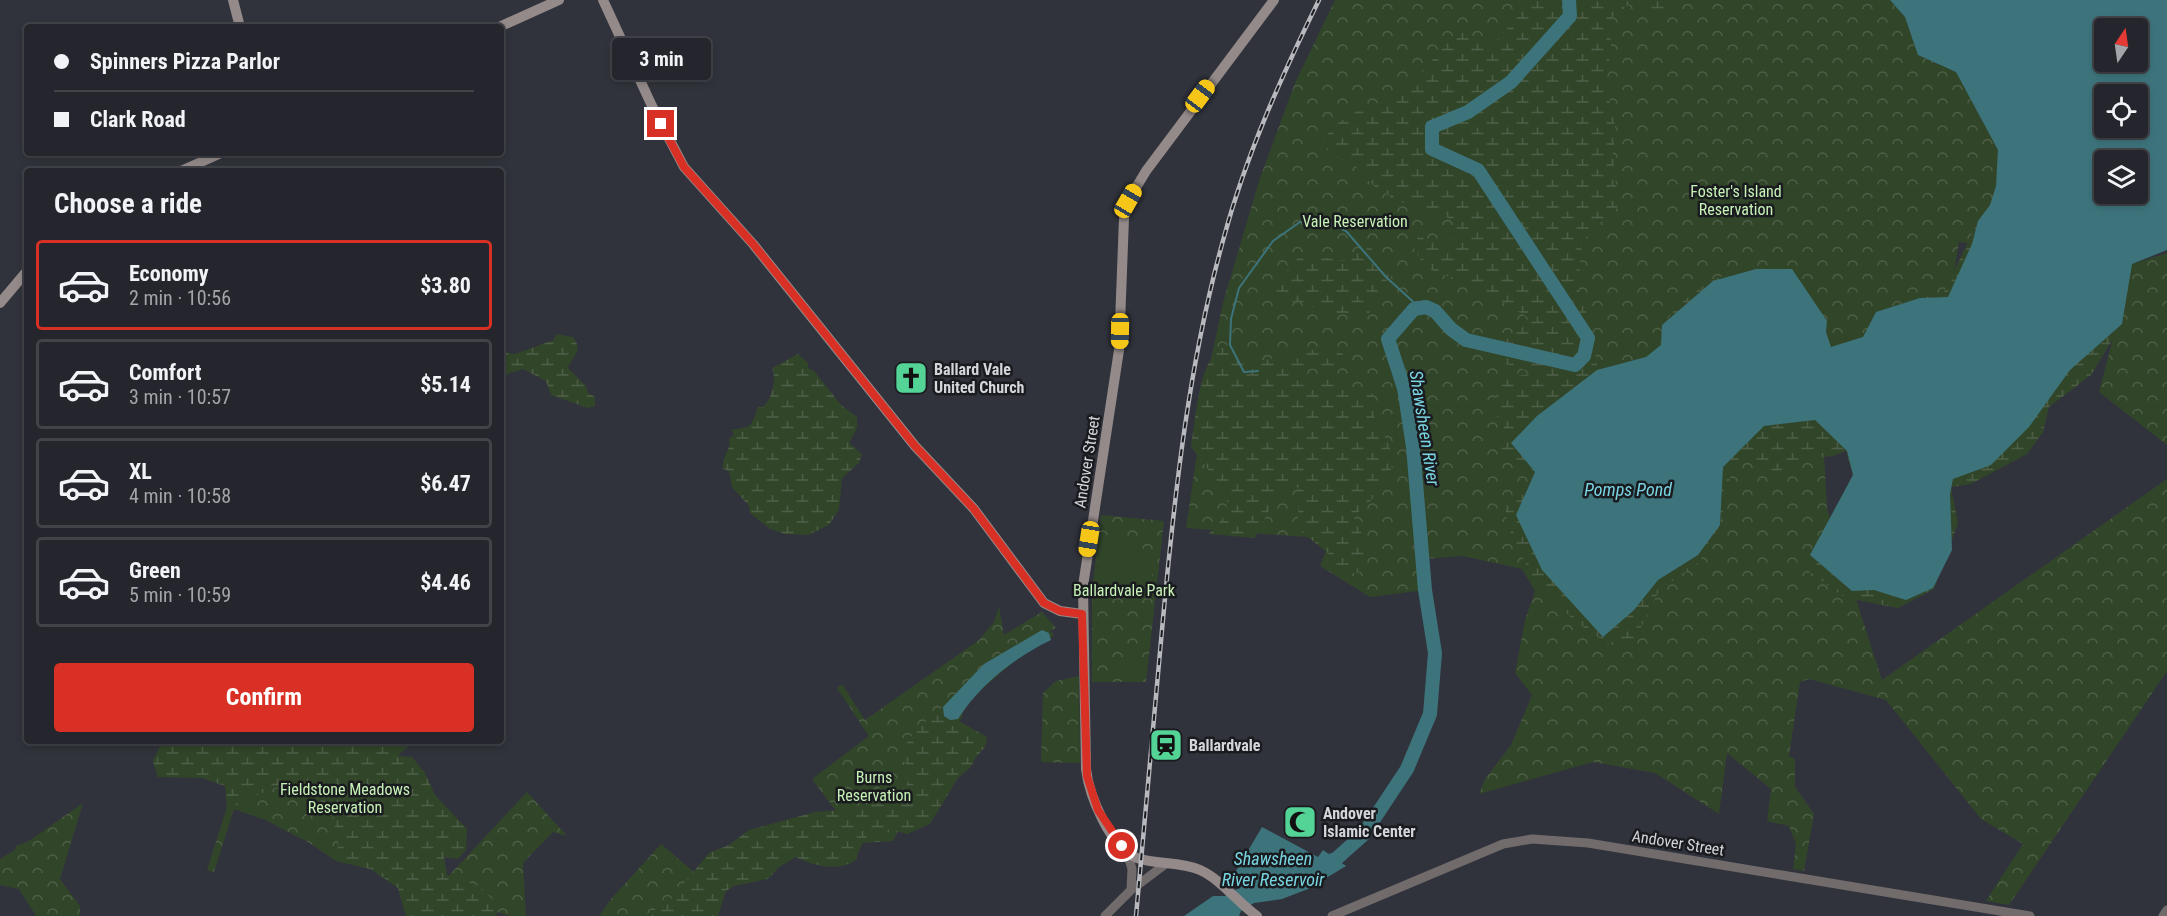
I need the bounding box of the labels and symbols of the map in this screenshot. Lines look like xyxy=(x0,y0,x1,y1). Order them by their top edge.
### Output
north arrow xyxy=(2094,18,2148,72)
callout: 3 min xyxy=(612,37,710,79)
car xyxy=(1182,76,1218,116)
route end xyxy=(647,110,674,137)
car xyxy=(1111,181,1145,221)
park label: Foster's Island Reservation xyxy=(1690,182,1782,219)
park label: Vale Reservation xyxy=(1302,212,1408,231)
car xyxy=(1111,313,1129,349)
church icon: Ballard Vale United Church xyxy=(893,360,929,396)
place label: Ballard Vale United Church xyxy=(934,360,1025,397)
water label: Shawsheen River xyxy=(1406,369,1445,488)
street label: Andover Street xyxy=(1070,414,1104,509)
water label: Pomps Pond xyxy=(1584,479,1672,500)
car xyxy=(1077,520,1101,558)
park label: Ballardvale Park xyxy=(1073,581,1176,600)
station icon: Ballardvale xyxy=(1148,727,1184,763)
place label: Ballardvale xyxy=(1189,736,1261,755)
park label: Burns Reservation xyxy=(837,768,911,805)
park label: Fieldstone Meadows Reservation xyxy=(280,780,410,817)
mosque icon: Andover Islamic Center xyxy=(1282,804,1318,840)
place label: Andover Islamic Center xyxy=(1323,804,1416,841)
street label: Andover Street xyxy=(1631,826,1726,860)
route start xyxy=(1108,832,1135,859)
water label: Shawsheen River Reservoir xyxy=(1222,848,1325,890)

